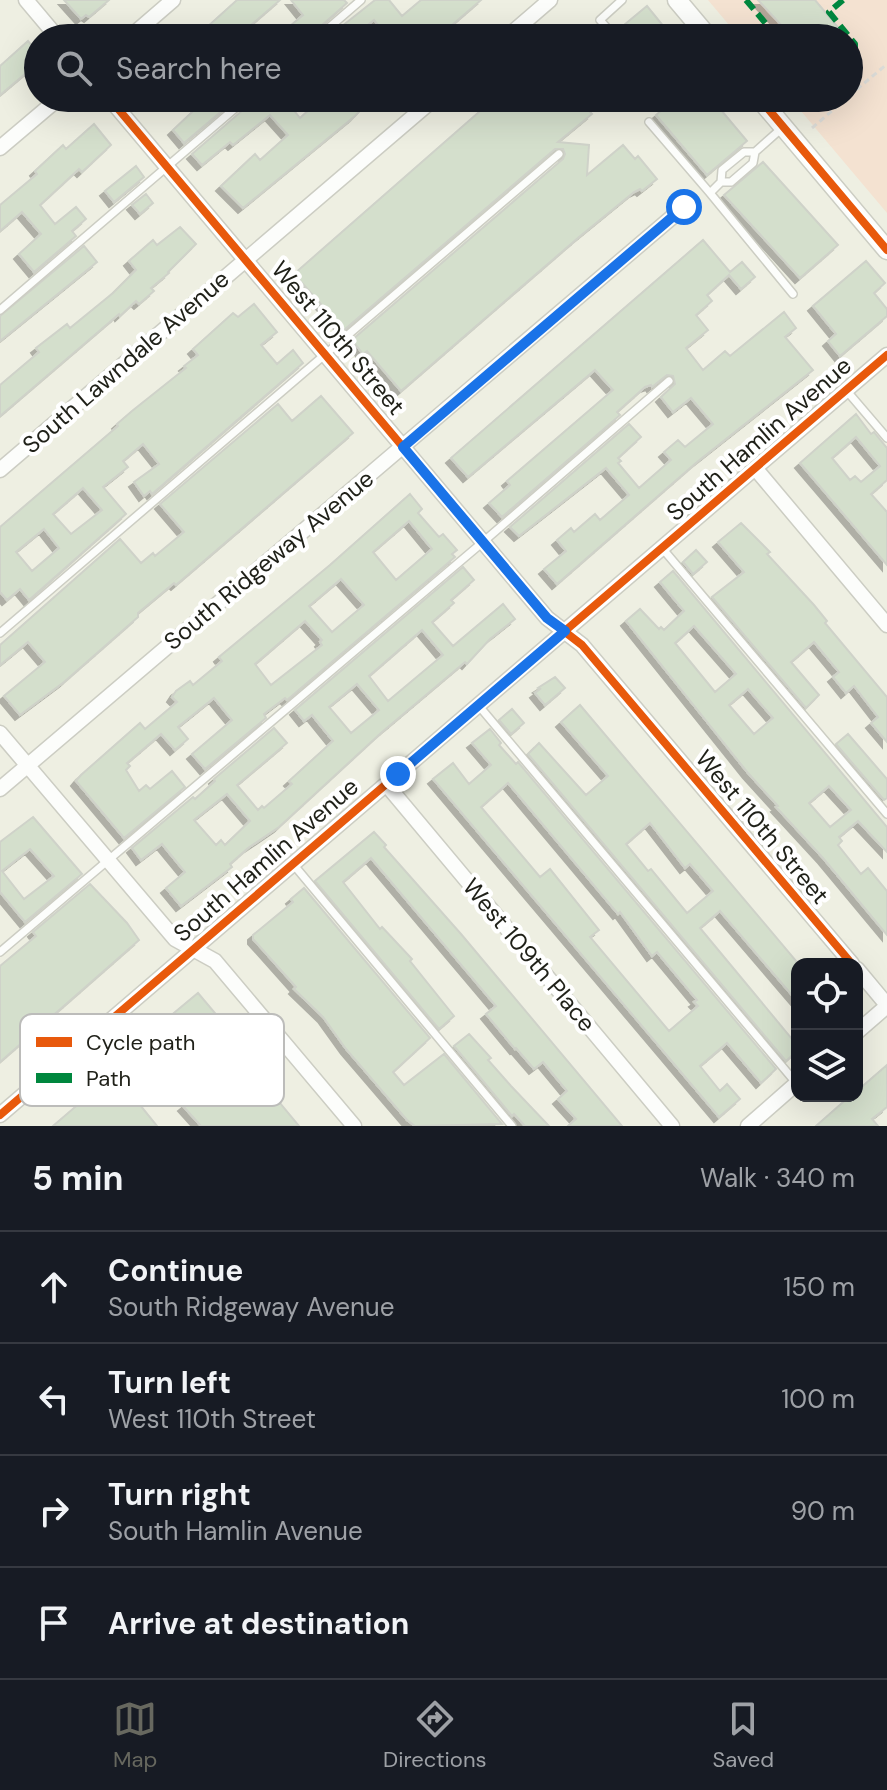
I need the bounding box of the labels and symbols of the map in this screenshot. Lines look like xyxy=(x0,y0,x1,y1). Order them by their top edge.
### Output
route start xyxy=(666,189,702,225)
street label: West 110th Street xyxy=(265,254,412,421)
street label: South Lawndale Avenue xyxy=(16,263,235,460)
street label: South Hamlin Avenue xyxy=(660,350,858,527)
street label: South Ridgeway Avenue xyxy=(157,463,380,656)
street label: West 110th Street xyxy=(689,743,836,910)
route end xyxy=(380,756,416,792)
street label: South Hamlin Avenue xyxy=(167,771,365,948)
street label: West 109th Place xyxy=(456,871,603,1038)
legend xyxy=(20,1014,284,1106)
text: Cycle path xyxy=(86,1028,196,1057)
text: Path xyxy=(86,1064,131,1093)

